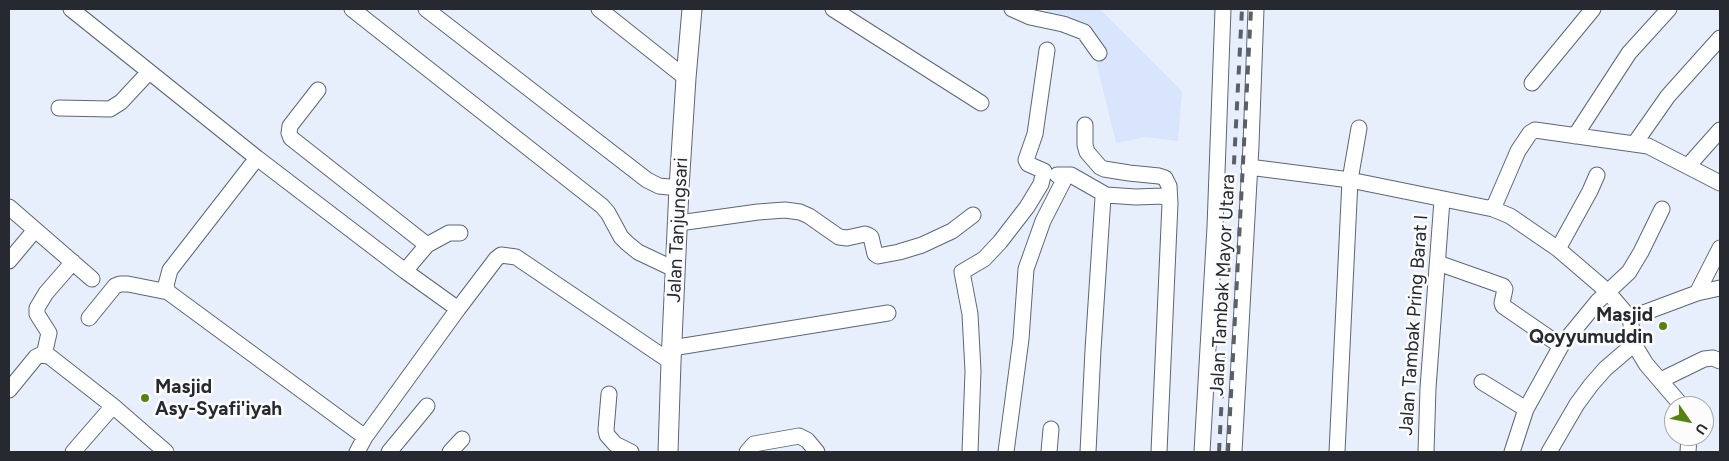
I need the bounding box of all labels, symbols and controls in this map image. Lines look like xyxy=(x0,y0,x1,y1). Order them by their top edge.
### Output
street label: Jalan Tanjungsari xyxy=(663,157,693,303)
street label: Jalan Tambak Mayor Utara xyxy=(1206,173,1240,397)
street label: Jalan Tambak Pring Barat I xyxy=(1395,214,1433,436)
place label: Masjid Qoyyumuddin xyxy=(1529,304,1653,348)
marker: Masjid Qoyyumuddin xyxy=(1657,320,1669,332)
place label: Masjid Asy-Syafi'iyah xyxy=(155,376,282,420)
marker: Masjid Asy-Syafi'iyah xyxy=(139,392,151,404)
north arrow xyxy=(1664,396,1714,446)
text: U xyxy=(1691,420,1711,438)

